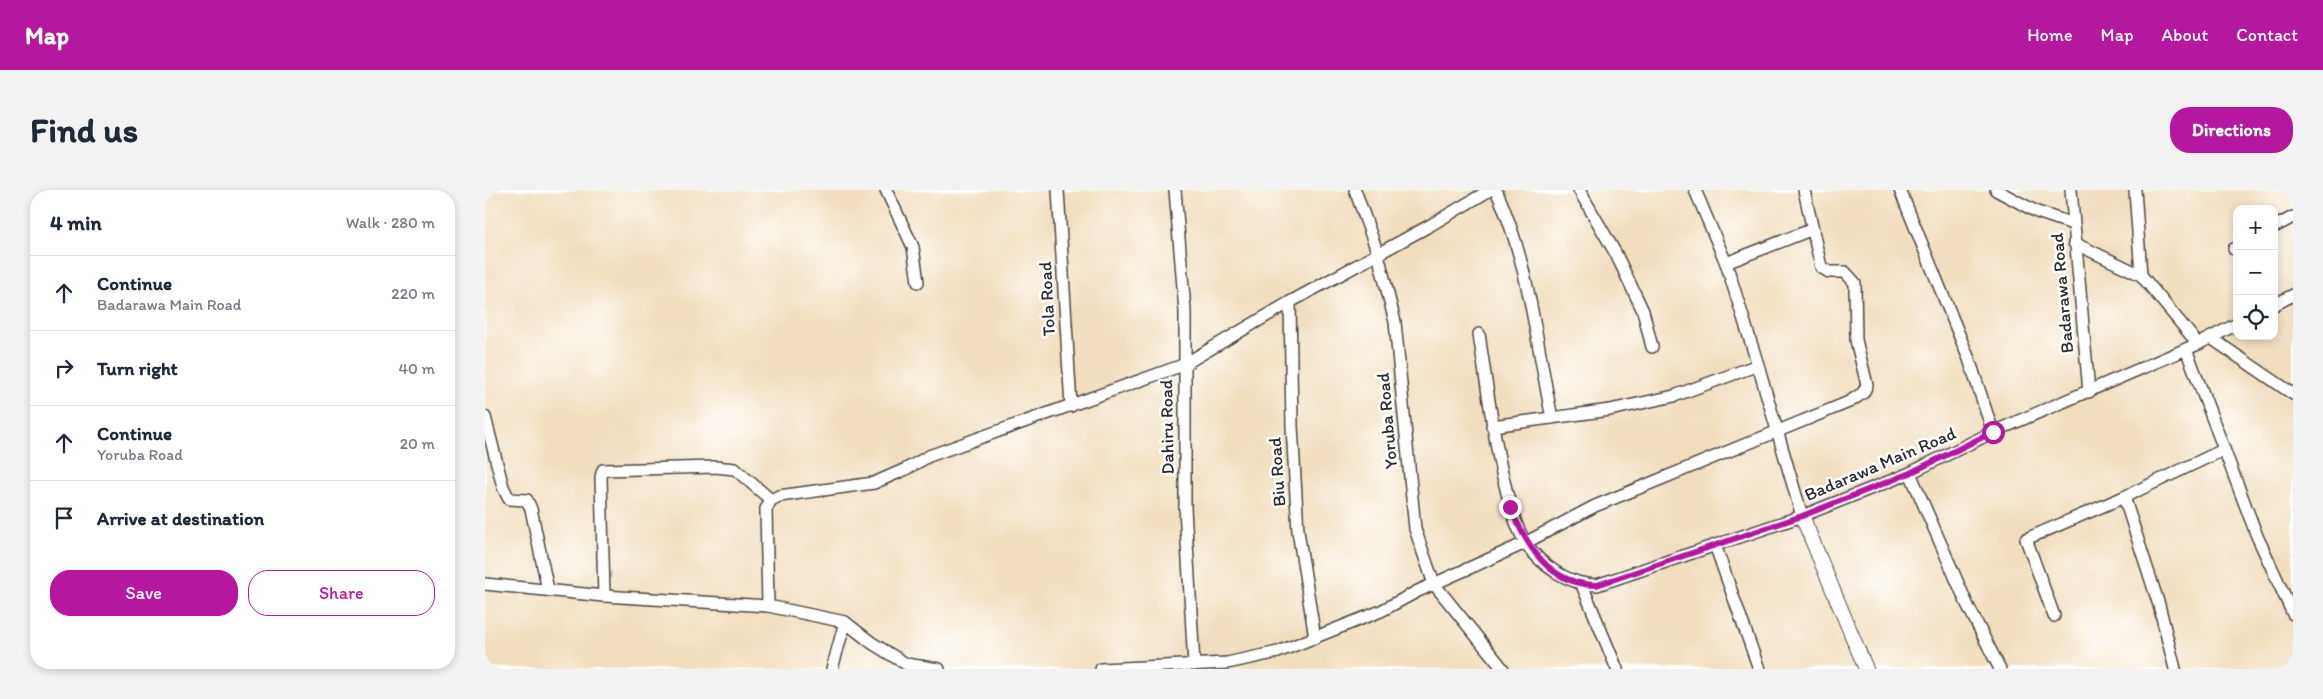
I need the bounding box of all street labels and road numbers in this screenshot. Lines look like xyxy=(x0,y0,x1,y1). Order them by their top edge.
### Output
street label: Badarawa Road xyxy=(2046,232,2078,354)
street label: Tola Road xyxy=(1034,261,1060,337)
street label: Yoruba Road xyxy=(1372,372,1402,470)
street label: Dahiru Road xyxy=(1155,379,1179,475)
street label: Badarawa Main Road xyxy=(1801,422,1959,506)
street label: Biu Road xyxy=(1264,436,1290,508)

